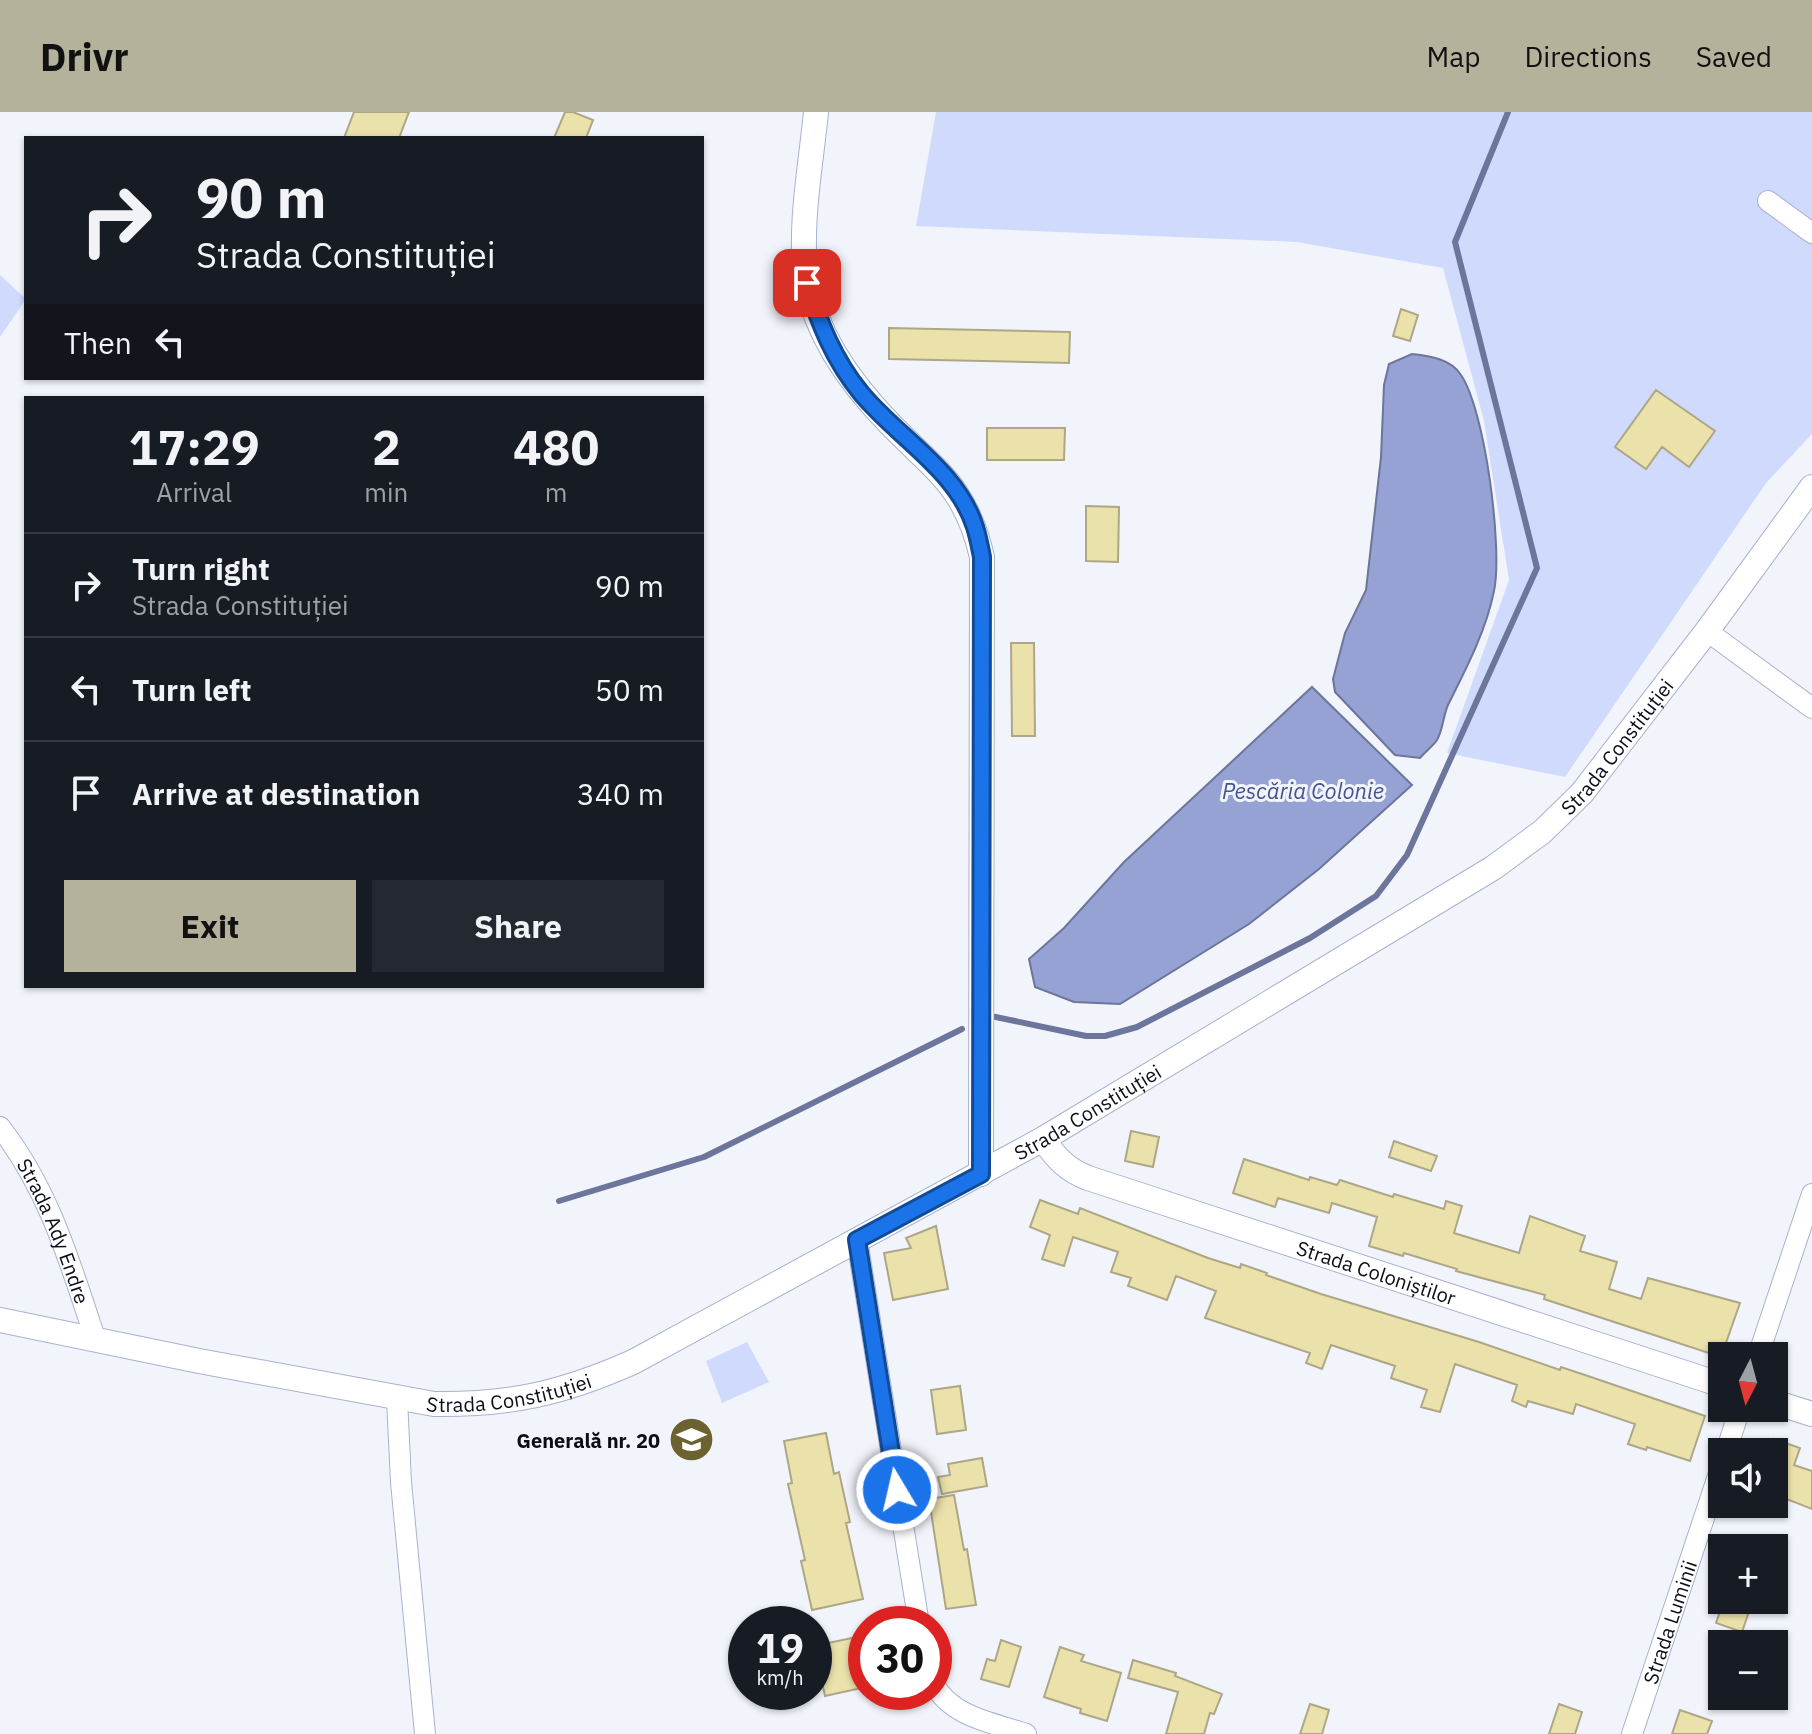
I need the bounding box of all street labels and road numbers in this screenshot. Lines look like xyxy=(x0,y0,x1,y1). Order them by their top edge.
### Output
street label: Strada Constituției xyxy=(1554,673,1679,820)
street label: Strada Constituției xyxy=(1009,1058,1166,1166)
street label: Strada Ady Endre xyxy=(11,1153,96,1307)
street label: Strada Coloniștilor xyxy=(1293,1234,1459,1311)
street label: Strada Constituției xyxy=(424,1367,595,1418)
street label: Strada Luminii xyxy=(1636,1557,1702,1687)

